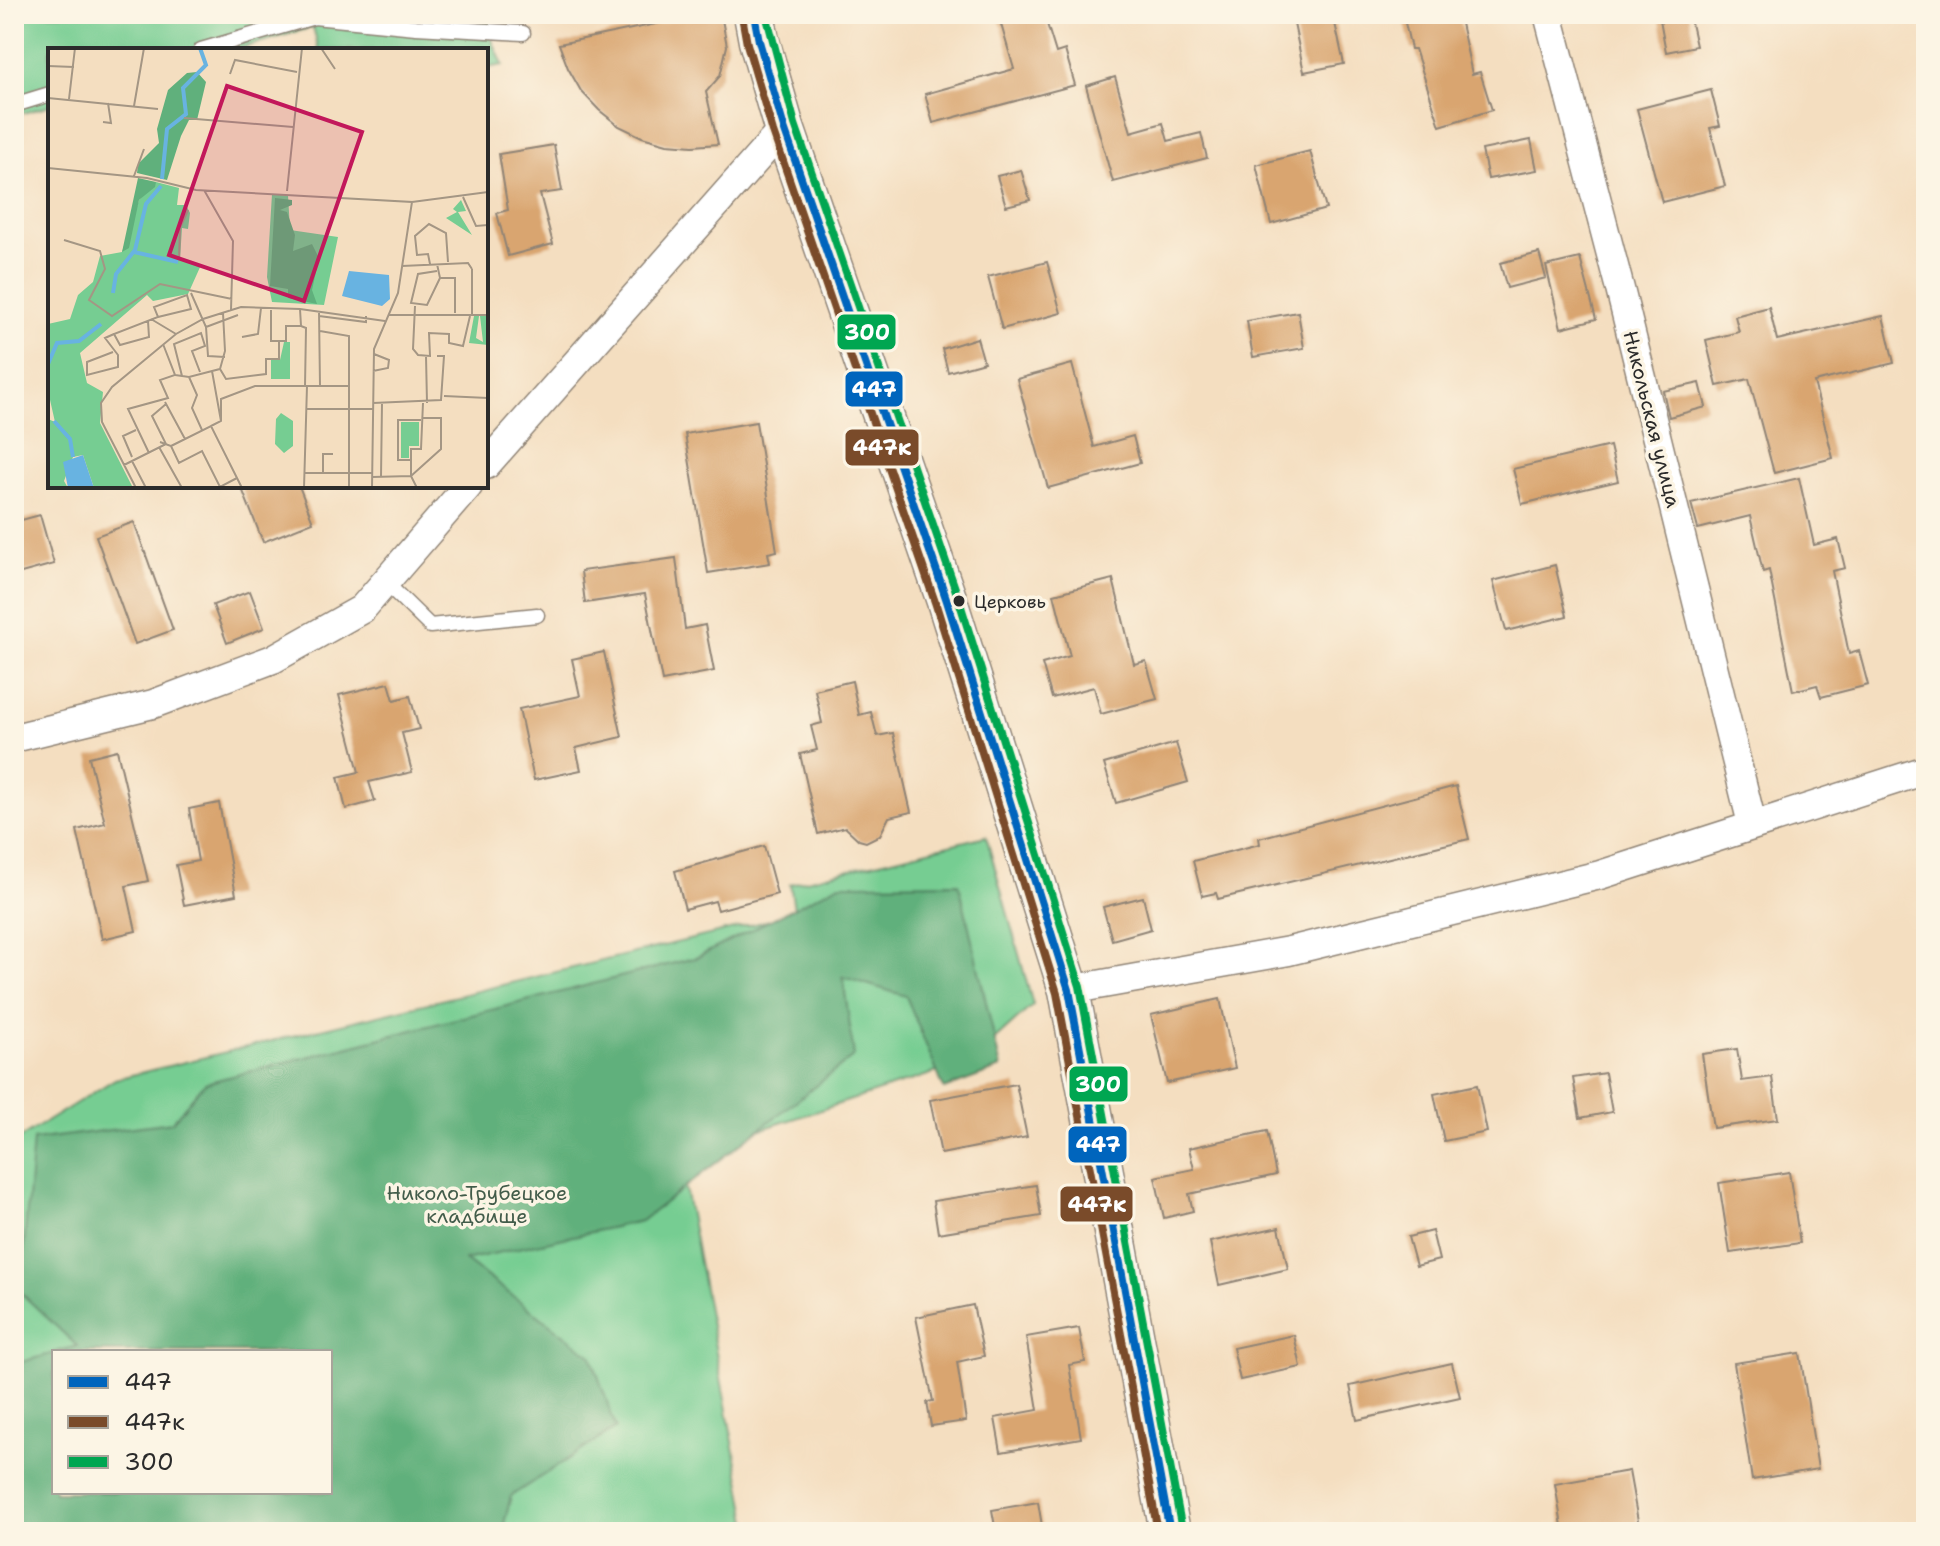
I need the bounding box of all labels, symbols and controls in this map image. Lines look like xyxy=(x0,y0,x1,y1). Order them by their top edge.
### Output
inset map xyxy=(48,48,488,488)
line badge: 300 xyxy=(836,313,897,351)
text: 300 xyxy=(844,318,890,347)
street label: Никольская улица xyxy=(1617,328,1687,511)
line badge: 447 xyxy=(844,370,904,408)
text: 447 xyxy=(851,375,897,404)
line badge: 447к xyxy=(844,428,920,467)
text: 447к xyxy=(852,433,912,462)
place label: Церковь xyxy=(974,590,1046,614)
marker: Церковь xyxy=(951,593,967,609)
line badge: 300 xyxy=(1068,1065,1129,1103)
text: 300 xyxy=(1075,1070,1121,1099)
line badge: 447 xyxy=(1067,1125,1128,1164)
text: 447 xyxy=(1075,1130,1121,1159)
park label: Николо-Трубецкое кладбище xyxy=(387,1180,567,1229)
line badge: 447к xyxy=(1059,1185,1134,1223)
text: 447к xyxy=(1067,1190,1127,1219)
legend xyxy=(52,1350,332,1494)
text: 447 xyxy=(124,1366,172,1398)
text: 447к xyxy=(124,1406,185,1438)
text: 300 xyxy=(124,1446,174,1478)

